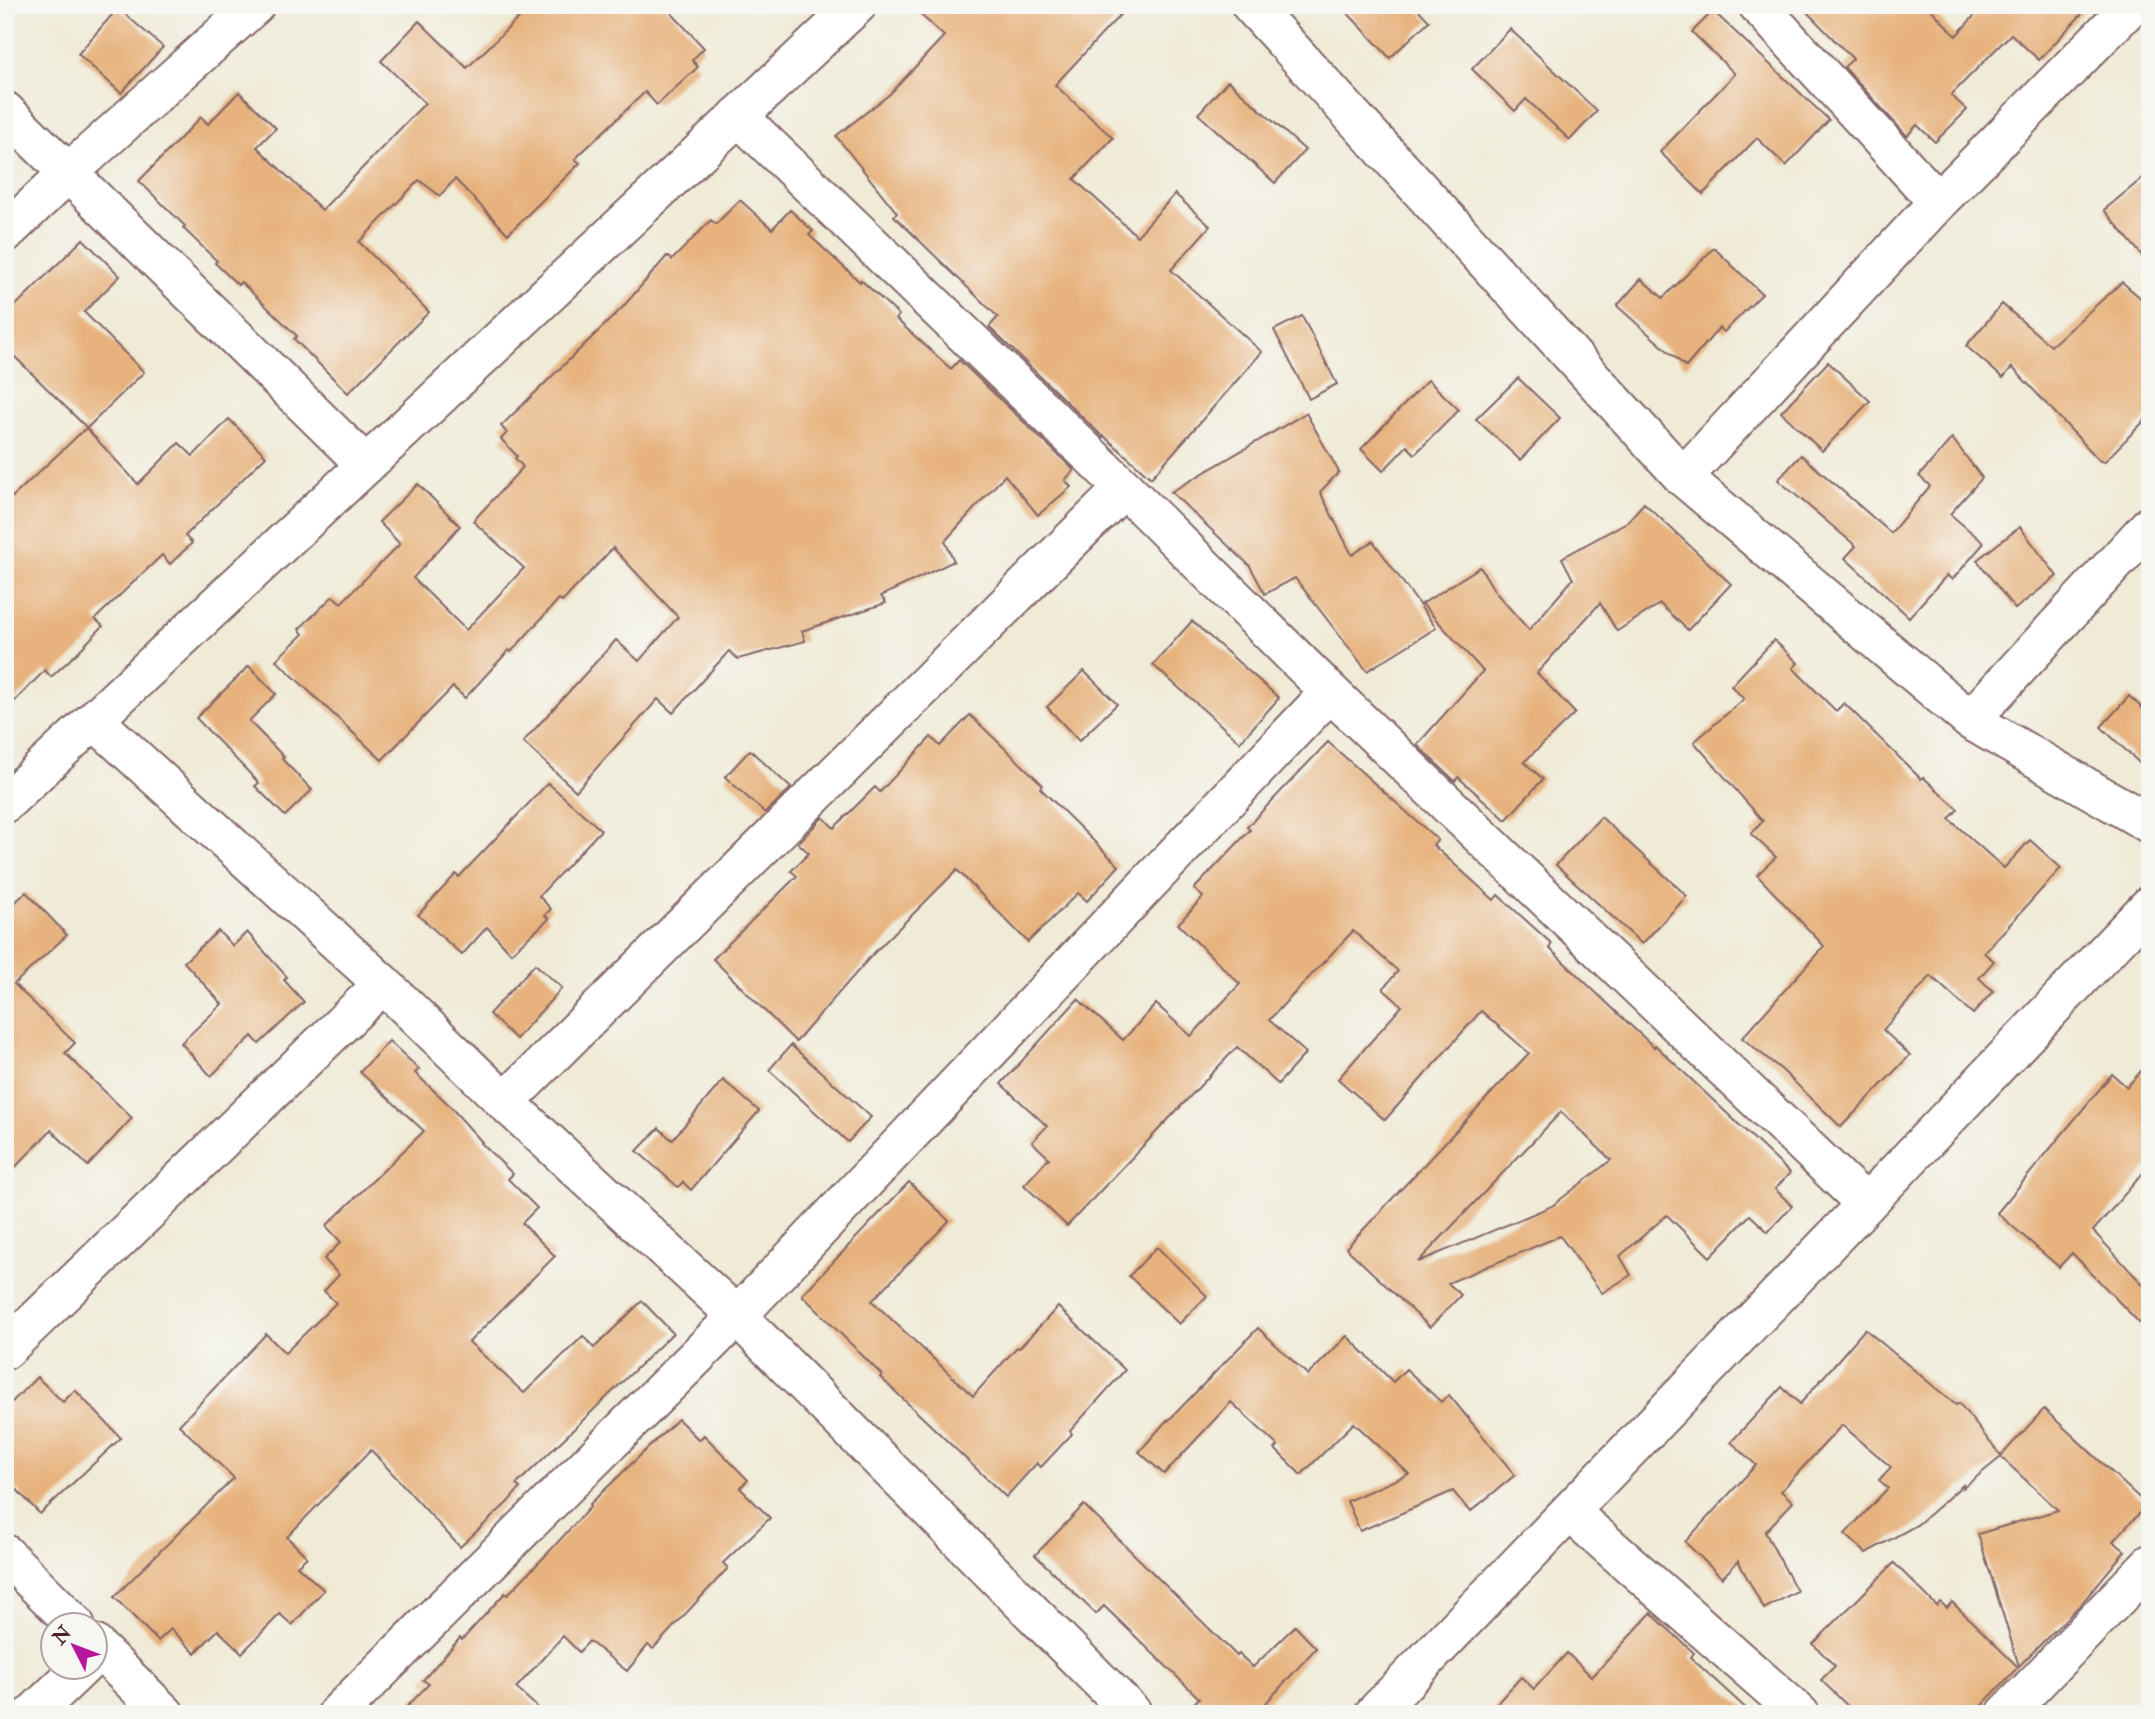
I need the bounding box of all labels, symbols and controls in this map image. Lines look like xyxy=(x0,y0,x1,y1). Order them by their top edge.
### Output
north arrow xyxy=(38,1610,108,1680)
text: N xyxy=(47,1620,77,1650)

